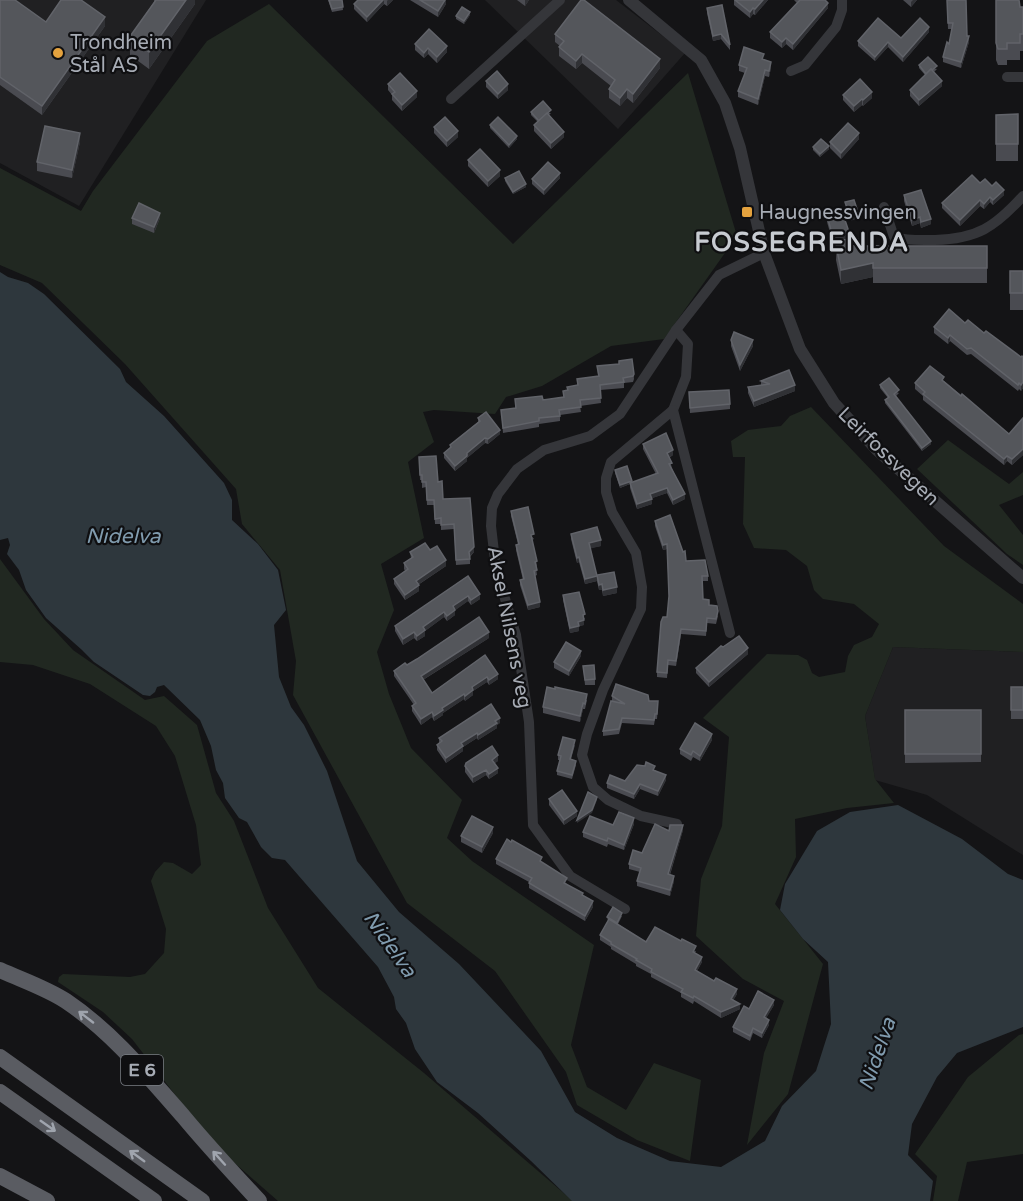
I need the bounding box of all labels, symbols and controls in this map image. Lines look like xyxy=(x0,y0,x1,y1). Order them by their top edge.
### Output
place label: Trondheim Stål AS xyxy=(70,31,172,78)
marker: Trondheim Stål AS xyxy=(51,46,65,60)
place label: Haugnessvingen xyxy=(759,201,917,225)
marker: Haugnessvingen xyxy=(740,205,754,219)
district label: FOSSEGRENDA xyxy=(694,227,910,258)
street label: Leirfossvegen xyxy=(833,402,944,511)
water label: Nidelva xyxy=(85,524,162,549)
street label: Aksel Nilsens veg xyxy=(482,544,537,710)
water label: Nidelva xyxy=(358,906,422,983)
one-way arrow xyxy=(78,1010,94,1023)
water label: Nidelva xyxy=(853,1013,902,1094)
road number: E 6 xyxy=(121,1055,163,1085)
one-way arrow xyxy=(39,1120,55,1132)
one-way arrow xyxy=(129,1149,145,1162)
one-way arrow xyxy=(212,1151,226,1166)

